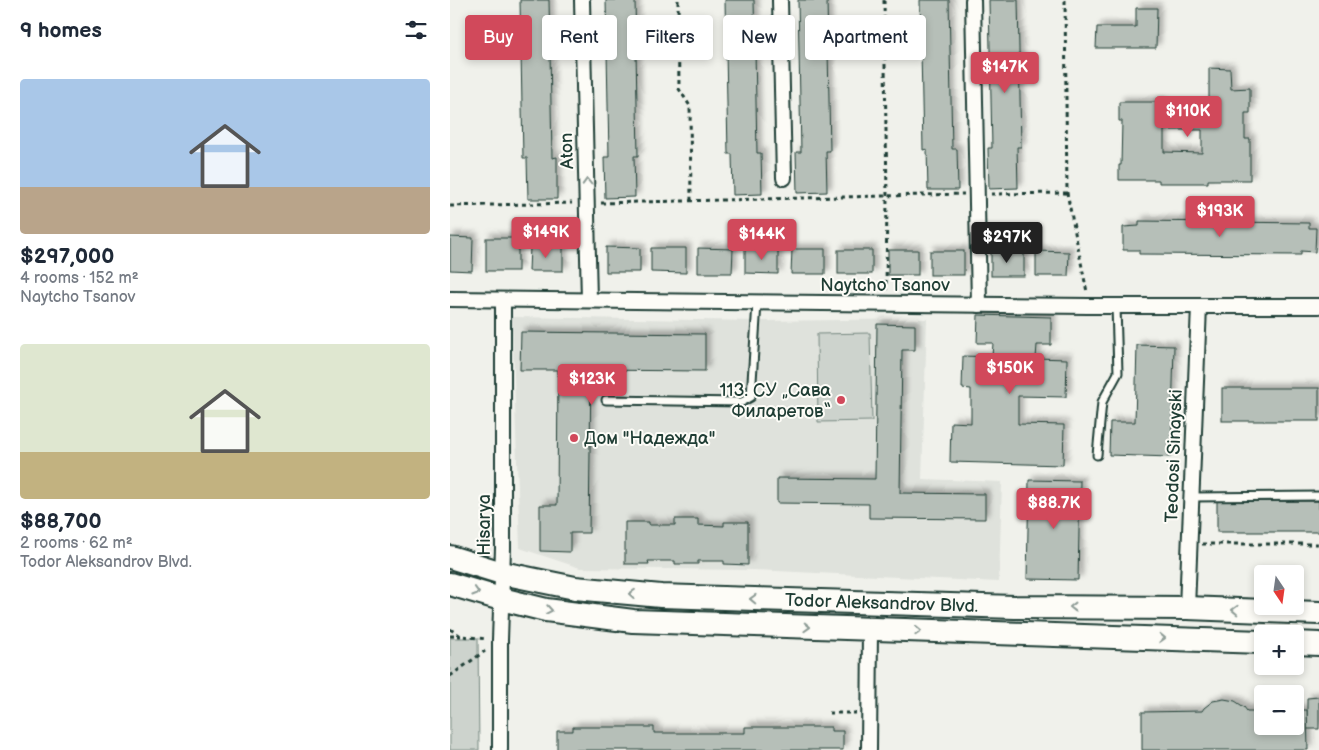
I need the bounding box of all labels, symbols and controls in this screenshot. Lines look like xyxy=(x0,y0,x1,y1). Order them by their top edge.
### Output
chip: Buy xyxy=(465,15,532,60)
chip: Rent xyxy=(542,15,617,60)
chip: Filters xyxy=(627,15,713,60)
chip: New xyxy=(723,15,795,60)
chip: Apartment xyxy=(805,15,926,60)
icon: filters xyxy=(402,16,430,44)
text: 9 homes xyxy=(20,18,102,43)
pin: $147K xyxy=(970,52,1040,94)
text: $147K xyxy=(982,58,1028,77)
pin: $110K xyxy=(1153,96,1223,138)
text: $110K xyxy=(1166,102,1210,121)
icon: home xyxy=(180,111,270,201)
street label: Aton xyxy=(556,132,578,170)
one-way arrow xyxy=(582,177,592,185)
pin: $193K xyxy=(1185,196,1255,238)
text: $193K xyxy=(1197,202,1243,221)
pin: $149K xyxy=(511,216,581,259)
pin: $144K xyxy=(727,218,797,261)
pin: $297K xyxy=(972,222,1042,264)
text: $149K xyxy=(523,223,569,242)
text: $144K xyxy=(738,225,786,244)
text: $297K xyxy=(982,228,1032,247)
text: $297,000 xyxy=(20,244,114,269)
text: 4 rooms · 152 m² xyxy=(20,269,139,288)
street label: Naytcho Tsanov xyxy=(820,275,950,296)
text: Naytcho Tsanov xyxy=(20,288,135,307)
pin: $150K xyxy=(975,352,1045,395)
text: $150K xyxy=(986,359,1034,378)
pin: $123K xyxy=(557,364,627,406)
text: $123K xyxy=(569,370,615,389)
icon: home xyxy=(180,376,270,466)
place label: 113. СУ „Сава Филаретов“ xyxy=(720,380,831,422)
street label: Teodosi Sinayski xyxy=(1161,389,1187,523)
marker: 113. СУ „Сава Филаретов“ xyxy=(835,394,847,406)
place label: Дом "Надежда" xyxy=(584,428,715,449)
marker: Дом "Надежда" xyxy=(568,432,580,444)
pin: $88.7K xyxy=(1013,488,1095,530)
street label: Hisarya xyxy=(474,494,495,556)
text: $88.7K xyxy=(1027,494,1081,513)
text: $88,700 xyxy=(20,509,102,534)
text: 2 rooms · 62 m² xyxy=(20,534,133,553)
text: Todor Aleksandrov Blvd. xyxy=(20,553,192,572)
north arrow xyxy=(1254,565,1304,615)
map controls xyxy=(1254,565,1304,735)
one-way arrow xyxy=(471,586,479,596)
one-way arrow xyxy=(628,589,636,600)
street label: Todor Aleksandrov Blvd. xyxy=(785,589,979,616)
one-way arrow xyxy=(749,594,757,605)
one-way arrow xyxy=(1069,602,1077,613)
one-way arrow xyxy=(544,605,553,615)
one-way arrow xyxy=(1231,605,1239,615)
one-way arrow xyxy=(803,622,811,633)
one-way arrow xyxy=(915,625,923,636)
button: + xyxy=(1254,625,1304,675)
one-way arrow xyxy=(1159,633,1167,643)
button: − xyxy=(1254,685,1304,735)

